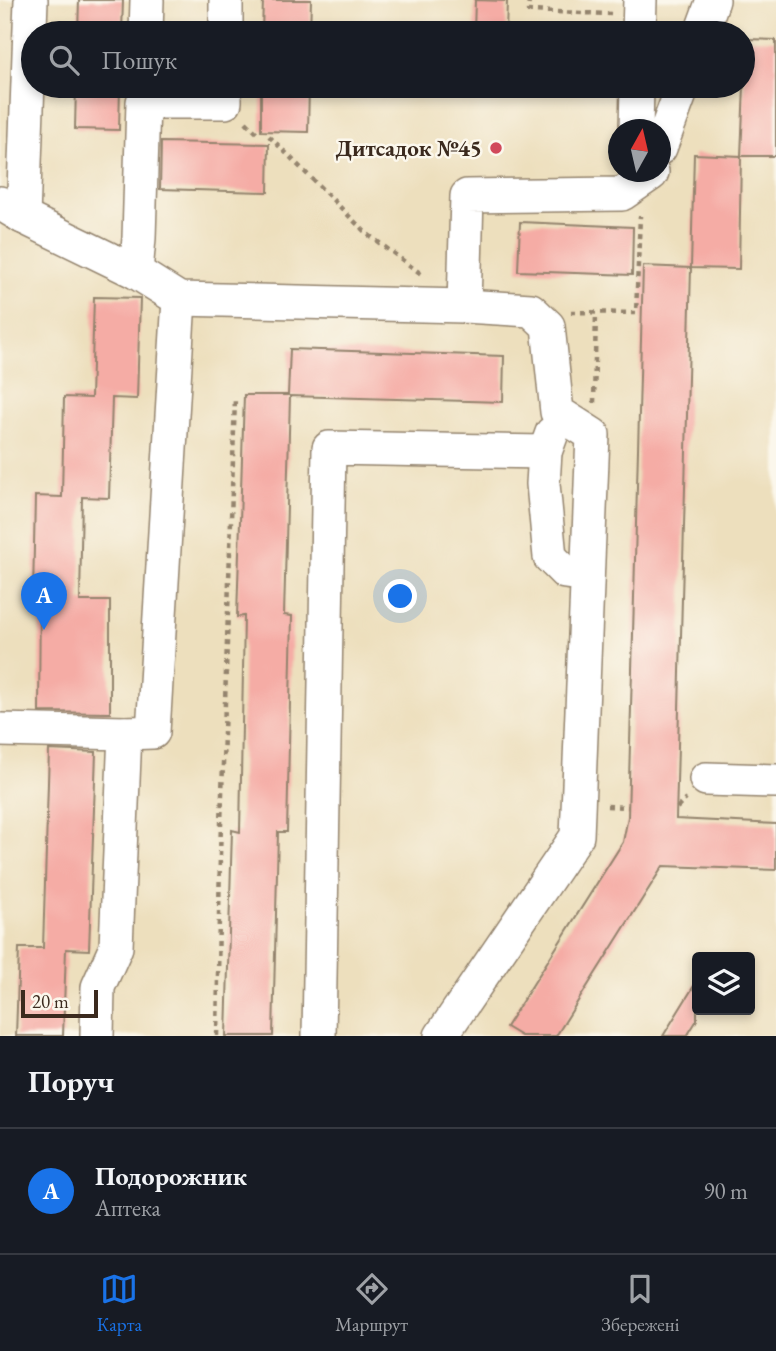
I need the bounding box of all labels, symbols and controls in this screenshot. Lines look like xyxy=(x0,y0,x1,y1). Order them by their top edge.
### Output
search box xyxy=(21,21,755,98)
icon: search xyxy=(45,41,83,79)
text: Пошук xyxy=(101,43,177,77)
north arrow xyxy=(608,119,671,182)
place label: Дитсадок №45 xyxy=(336,133,482,163)
marker: Дитсадок №45 xyxy=(488,140,504,156)
pin: A xyxy=(21,572,67,630)
your location xyxy=(383,579,417,613)
map controls xyxy=(692,952,755,1015)
button: layers xyxy=(692,952,755,1015)
scale bar xyxy=(21,987,98,1019)
text: 20 m xyxy=(32,989,69,1014)
text: Поруч xyxy=(28,1062,114,1101)
text: Подорожник xyxy=(95,1159,247,1193)
text: A xyxy=(43,1176,59,1206)
text: 90 m xyxy=(703,1176,748,1206)
text: Аптека xyxy=(95,1193,161,1223)
tab: Карта xyxy=(97,1270,142,1337)
tab: Маршрут xyxy=(335,1270,408,1337)
tab: Збережені xyxy=(601,1270,679,1337)

